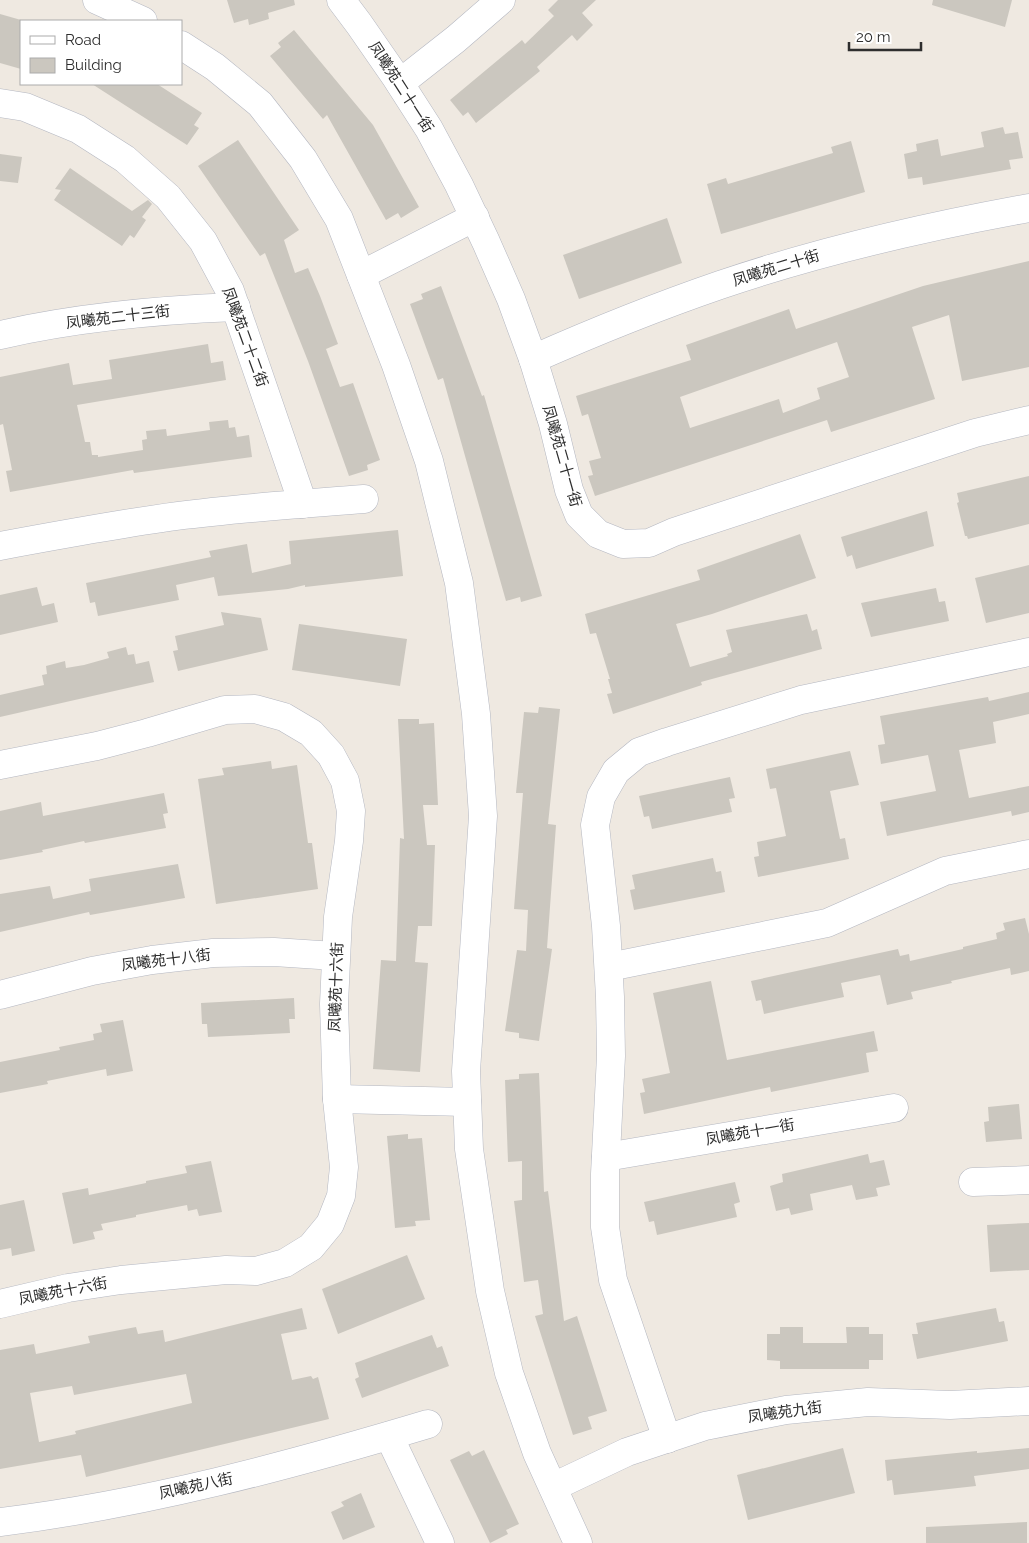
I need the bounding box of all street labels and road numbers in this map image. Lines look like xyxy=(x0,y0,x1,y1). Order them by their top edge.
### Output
street label: 凤曦苑二十一街 xyxy=(365,38,437,136)
street label: 凤曦苑二十街 xyxy=(730,246,822,290)
street label: 凤曦苑二十二街 xyxy=(219,285,271,389)
street label: 凤曦苑二十三街 xyxy=(65,302,171,332)
street label: 凤曦苑二十一街 xyxy=(539,403,585,509)
street label: 凤曦苑十六街 xyxy=(325,942,347,1032)
street label: 凤曦苑十八街 xyxy=(120,946,212,974)
street label: 凤曦苑十一街 xyxy=(704,1115,796,1149)
street label: 凤曦苑十六街 xyxy=(17,1274,109,1308)
street label: 凤曦苑九街 xyxy=(747,1398,823,1426)
street label: 凤曦苑八街 xyxy=(157,1469,235,1503)

